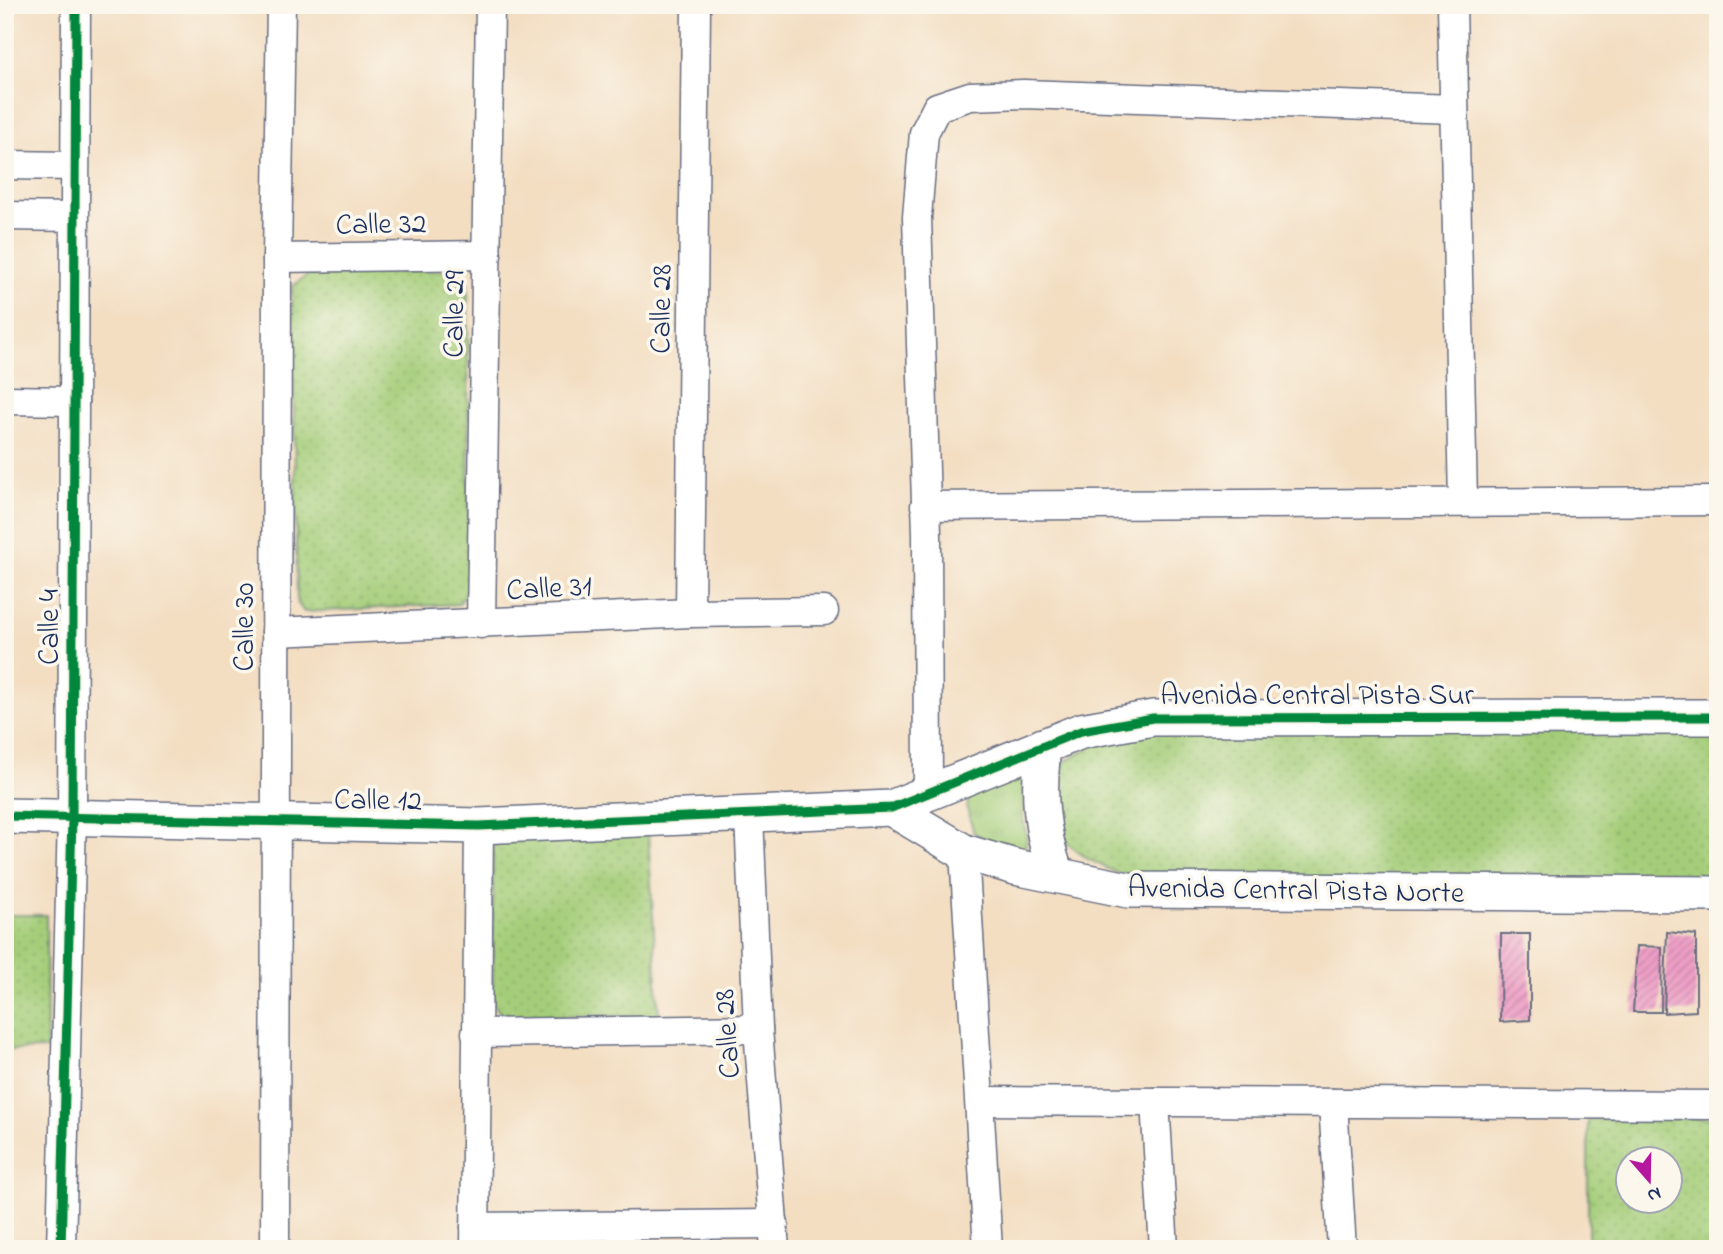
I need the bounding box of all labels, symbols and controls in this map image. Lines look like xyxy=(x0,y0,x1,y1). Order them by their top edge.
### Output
street label: Calle 32 xyxy=(335,203,427,249)
street label: Calle 28 xyxy=(640,264,686,354)
street label: Calle 29 xyxy=(433,270,479,358)
street label: Calle 31 xyxy=(505,566,593,614)
street label: Calle 30 xyxy=(224,582,268,672)
street label: Calle 4 xyxy=(29,589,73,665)
street label: Avenida Central Pista Sur xyxy=(1160,675,1475,719)
street label: Calle 12 xyxy=(334,779,422,825)
street label: Avenida Central Pista Norte xyxy=(1127,867,1465,917)
street label: Calle 28 xyxy=(704,987,754,1080)
north arrow xyxy=(1614,1146,1684,1216)
text: N xyxy=(1643,1179,1665,1209)

